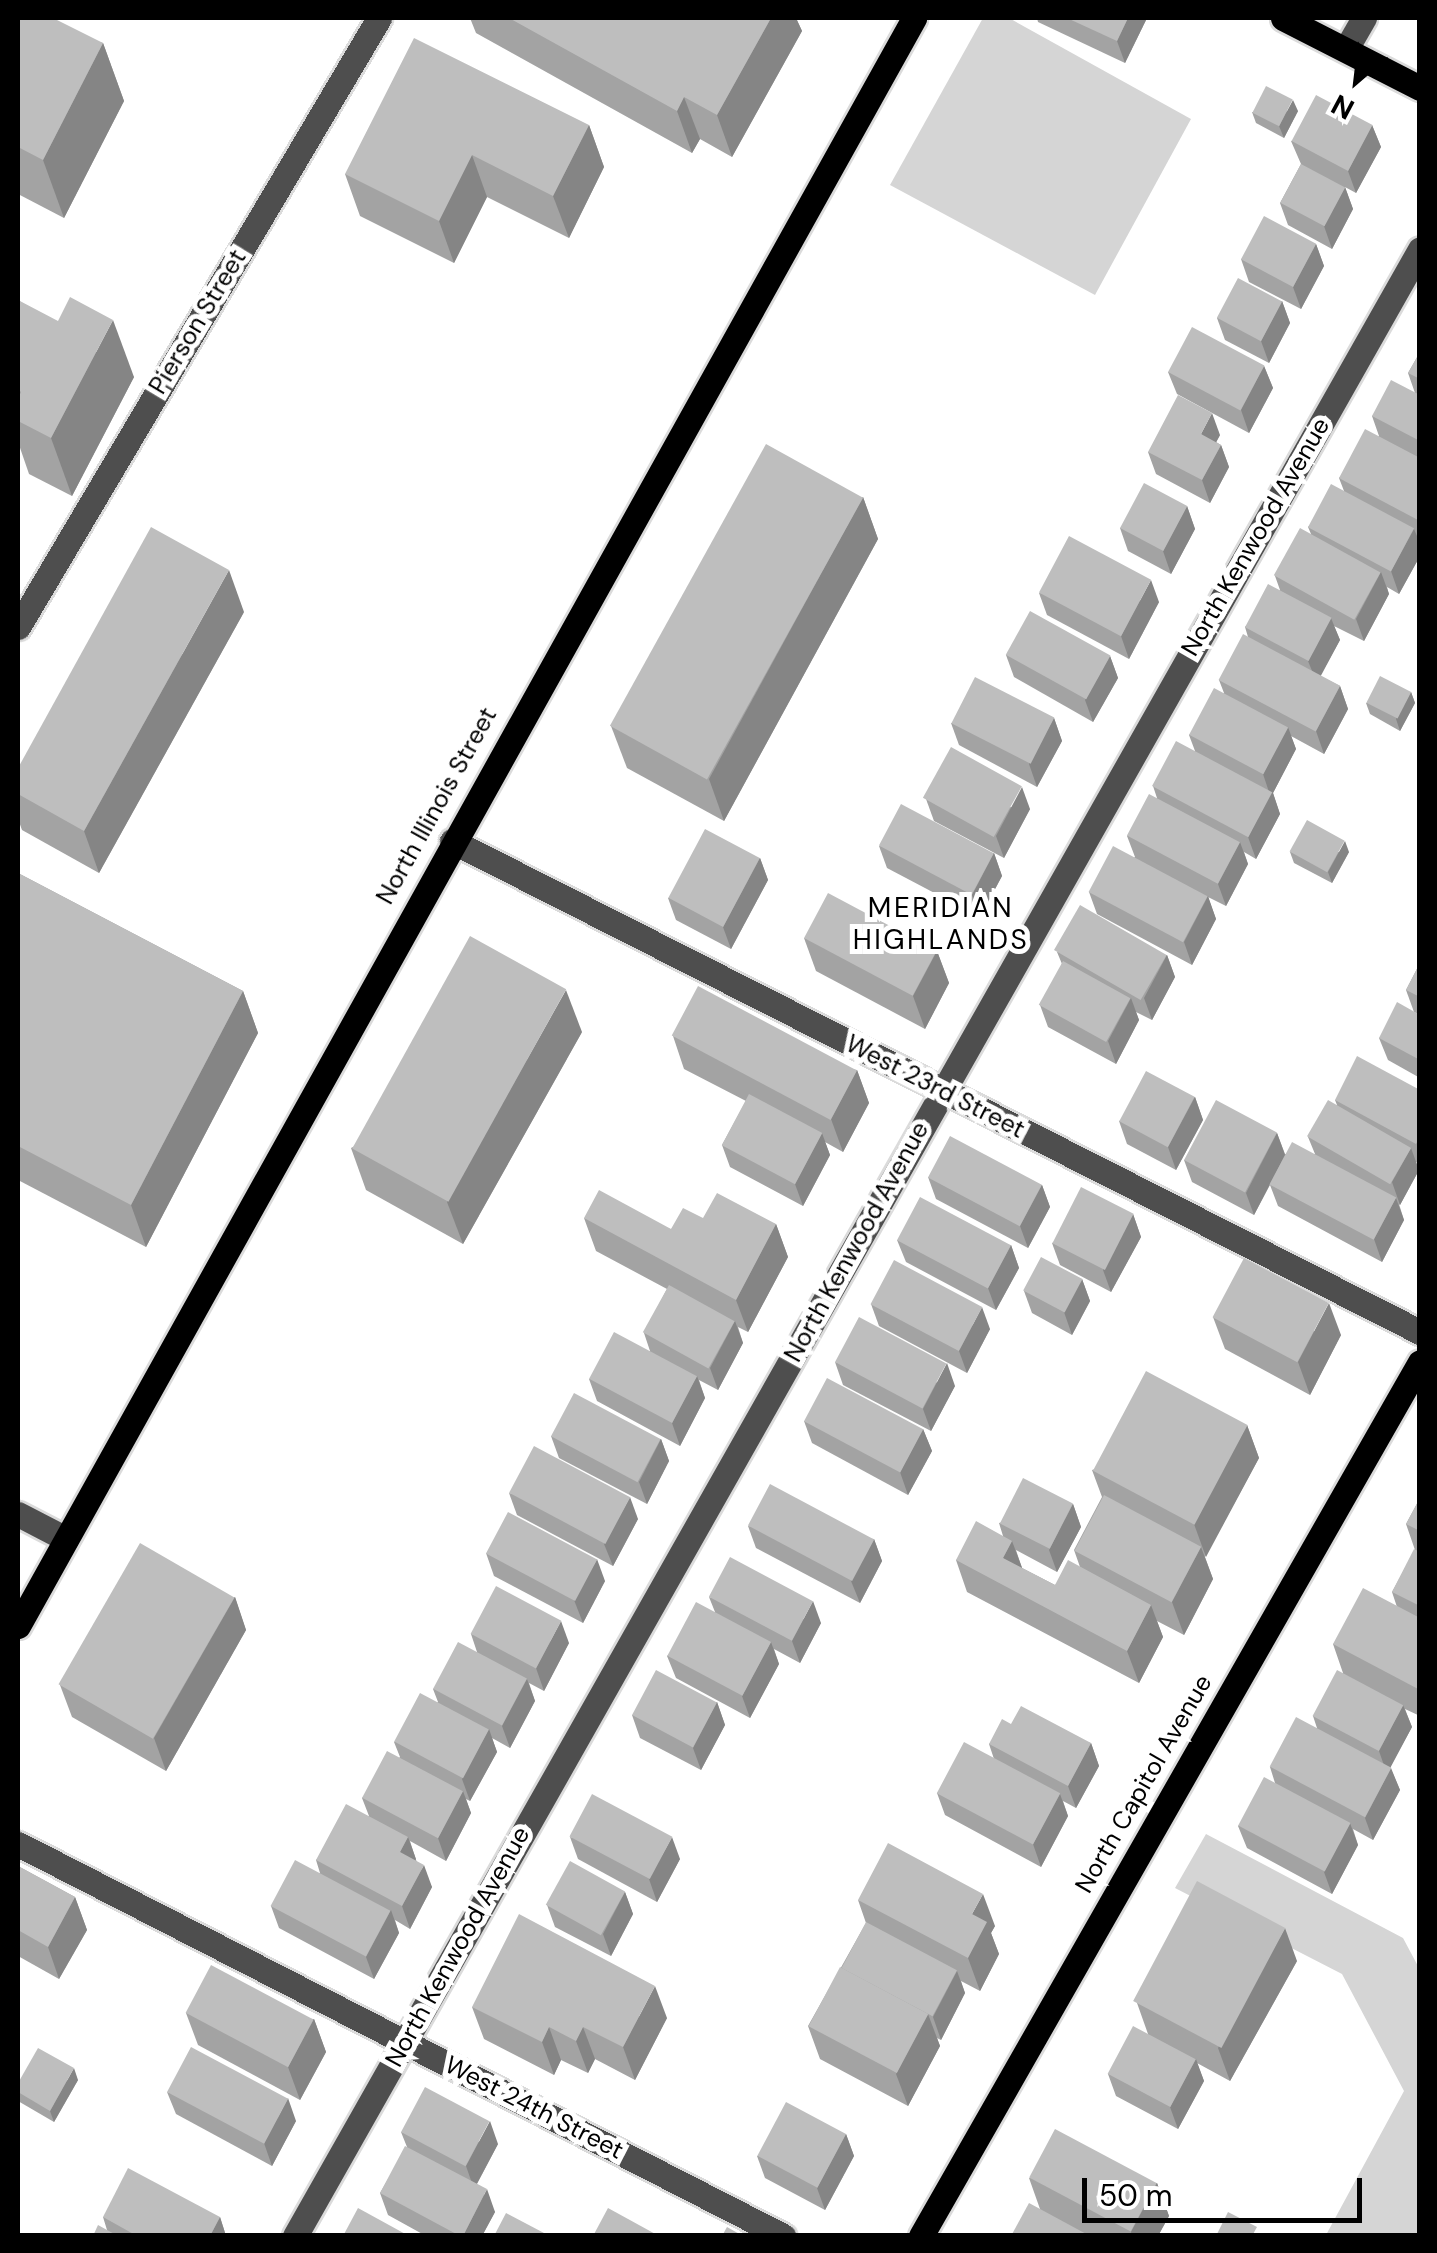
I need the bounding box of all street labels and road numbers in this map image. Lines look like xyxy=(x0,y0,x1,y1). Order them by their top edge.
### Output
street label: Pierson Street xyxy=(143,244,253,400)
street label: North Kenwood Avenue xyxy=(1176,413,1336,661)
street label: North Illinois Street xyxy=(370,702,504,910)
street label: West 23rd Street xyxy=(841,1029,1029,1145)
street label: North Kenwood Avenue xyxy=(778,1117,936,1367)
street label: North Capitol Avenue xyxy=(1069,1670,1219,1898)
street label: North Kenwood Avenue xyxy=(379,1822,537,2072)
street label: West 24th Street xyxy=(440,2050,628,2166)

